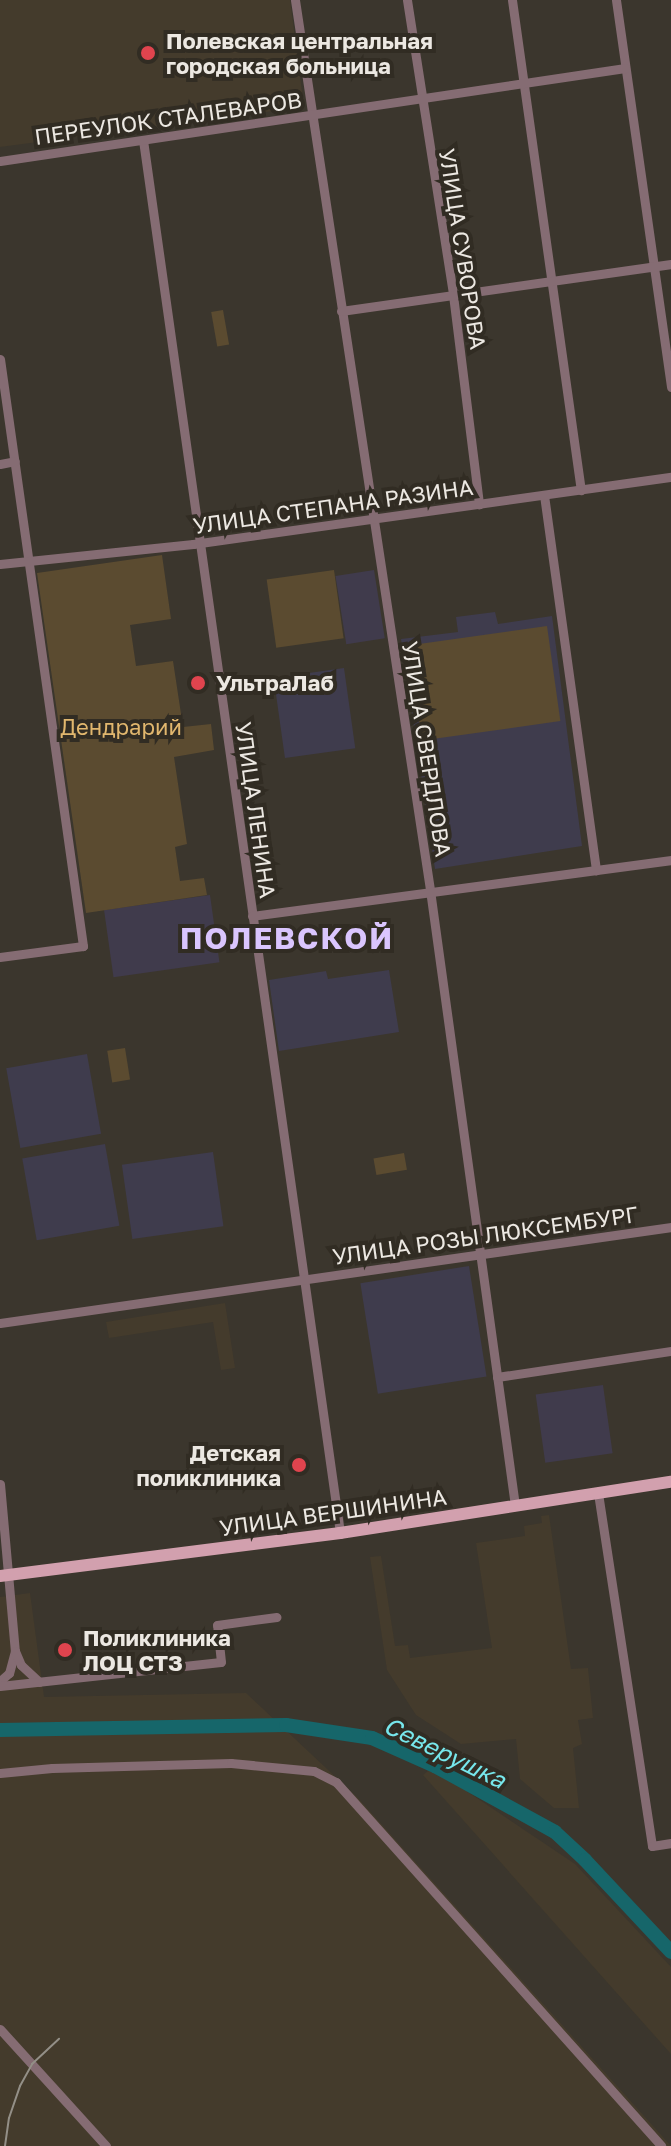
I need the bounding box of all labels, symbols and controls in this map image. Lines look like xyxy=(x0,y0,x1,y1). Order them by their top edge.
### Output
place label: Полевская центральная городская больница xyxy=(166,27,433,78)
marker: Полевская центральная городская больница xyxy=(137,42,159,64)
street label: ПЕРЕУЛОК СТАЛЕВАРОВ xyxy=(33,86,303,150)
street label: УЛИЦА СУВОРОВА xyxy=(434,147,492,351)
street label: УЛИЦА СТЕПАНА РАЗИНА xyxy=(191,473,475,539)
street label: УЛИЦА СВЕРДЛОВА xyxy=(397,639,457,859)
place label: УльтраЛаб xyxy=(216,670,334,696)
marker: УльтраЛаб xyxy=(187,672,209,694)
park label: Дендрарий xyxy=(60,714,182,740)
street label: УЛИЦА ЛЕНИНА xyxy=(231,720,281,900)
district label: ПОЛЕВСКОЙ xyxy=(180,920,394,956)
street label: УЛИЦА РОЗЫ ЛЮКСЕМБУРГ xyxy=(331,1200,639,1270)
place label: Детская поликлиника xyxy=(137,1439,281,1490)
marker: Детская поликлиника xyxy=(288,1454,310,1476)
street label: УЛИЦА ВЕРШИНИНА xyxy=(218,1483,448,1541)
place label: Поликлиника ЛОЦ СТЗ xyxy=(83,1624,231,1676)
marker: Поликлиника ЛОЦ СТЗ xyxy=(54,1639,76,1661)
water label: Северушка xyxy=(379,1710,511,1794)

